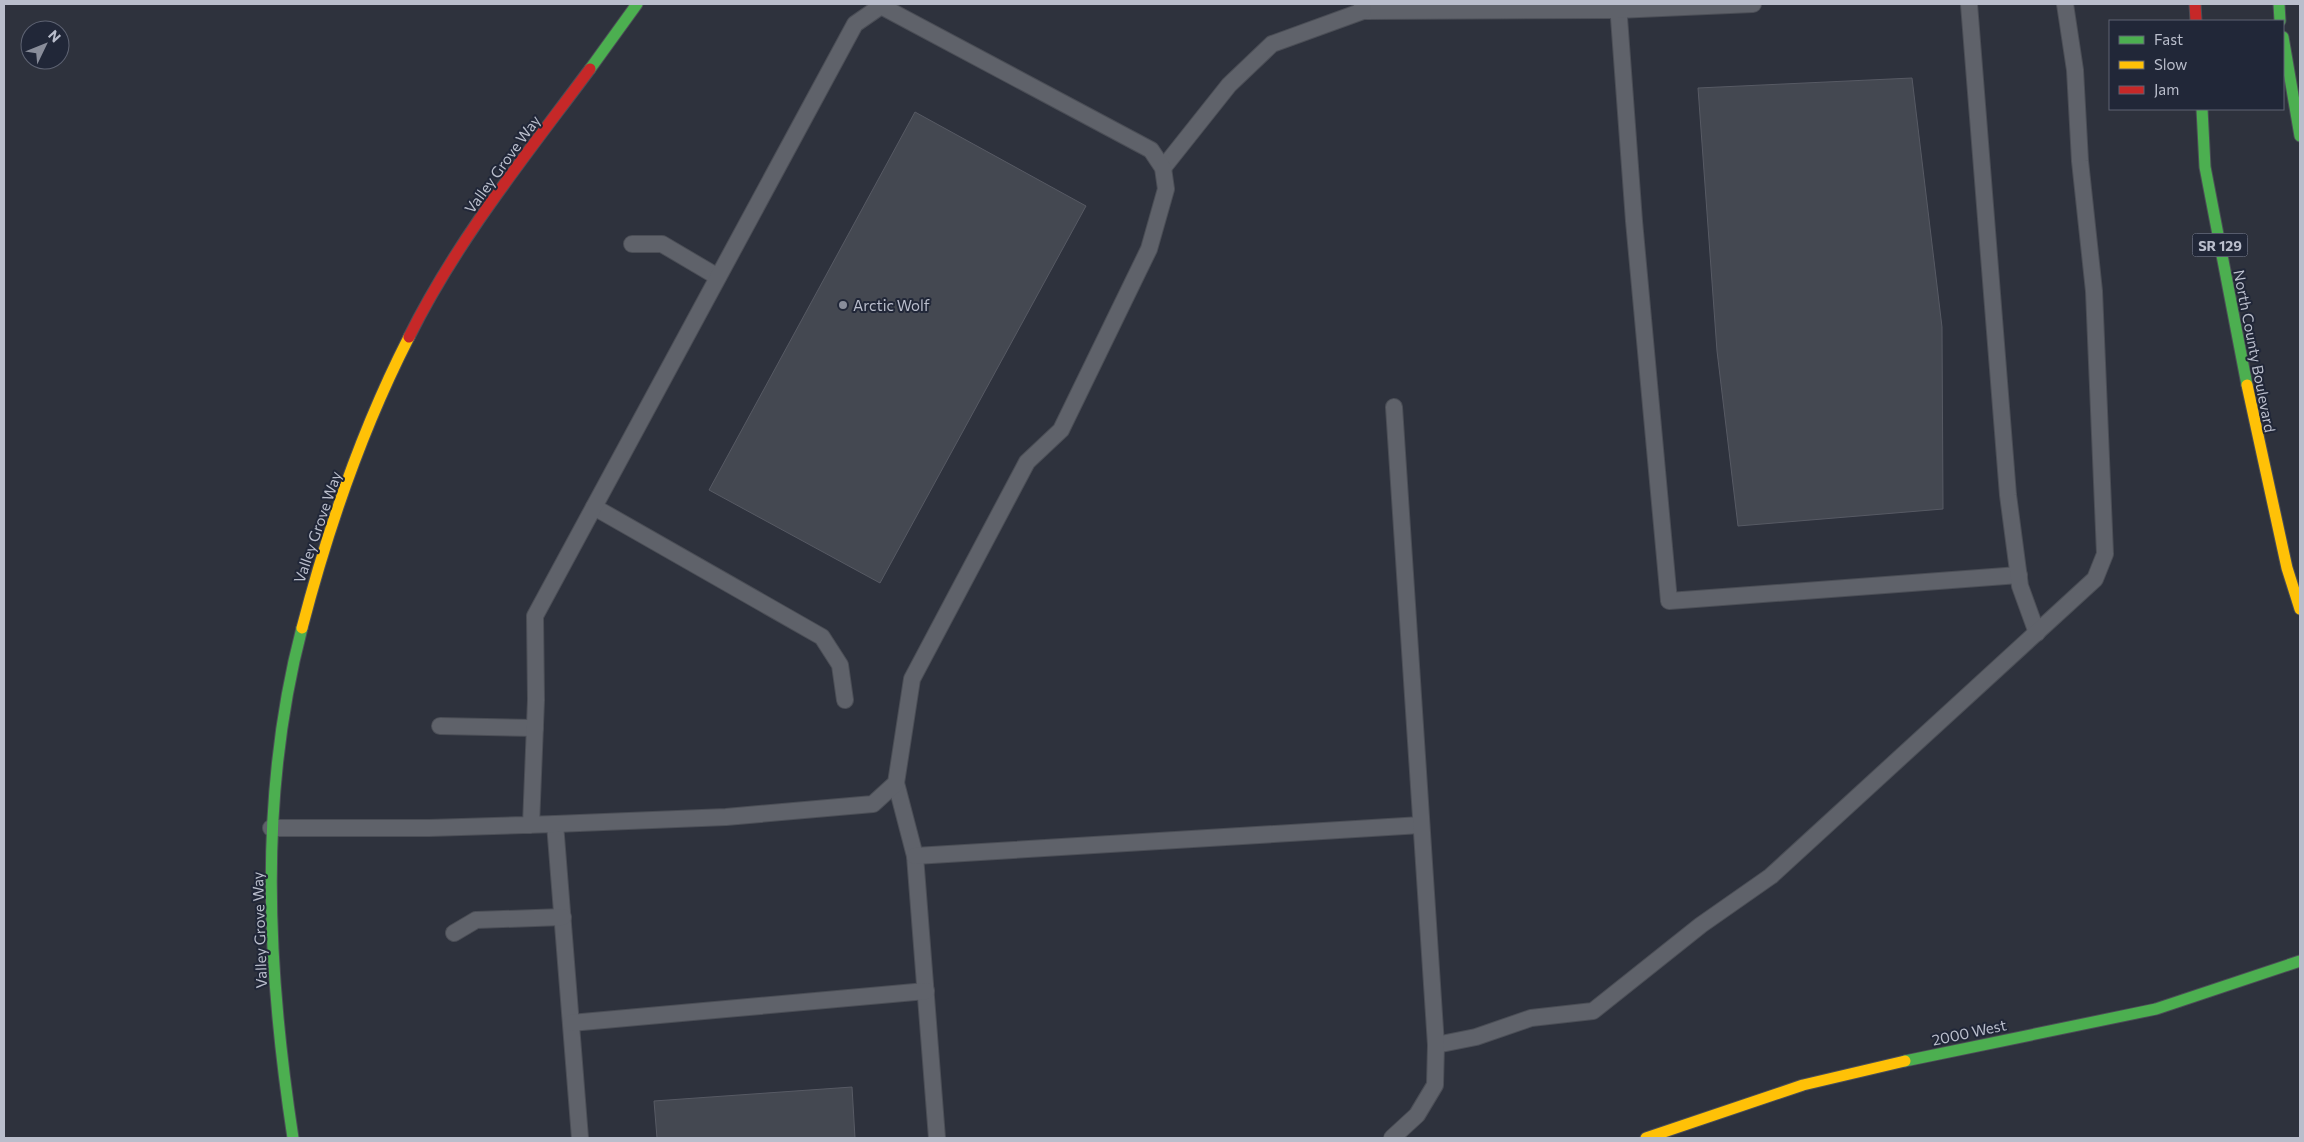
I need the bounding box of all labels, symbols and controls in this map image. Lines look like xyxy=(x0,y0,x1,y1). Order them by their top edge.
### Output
north arrow xyxy=(20,20,70,70)
legend xyxy=(2109,20,2284,110)
text: N xyxy=(45,26,65,45)
text: Fast xyxy=(2154,30,2183,48)
text: Slow xyxy=(2154,55,2187,73)
text: Jam xyxy=(2154,80,2179,98)
street label: Valley Grove Way xyxy=(460,111,544,217)
road number: SR 129 xyxy=(2192,234,2248,256)
street label: North County Boulevard xyxy=(2230,268,2280,434)
place label: Arctic Wolf xyxy=(853,296,930,314)
marker: Arctic Wolf xyxy=(837,299,849,311)
street label: Valley Grove Way xyxy=(289,469,345,585)
street label: Valley Grove Way xyxy=(248,871,270,989)
street label: 2000 West xyxy=(1930,1015,2008,1049)

